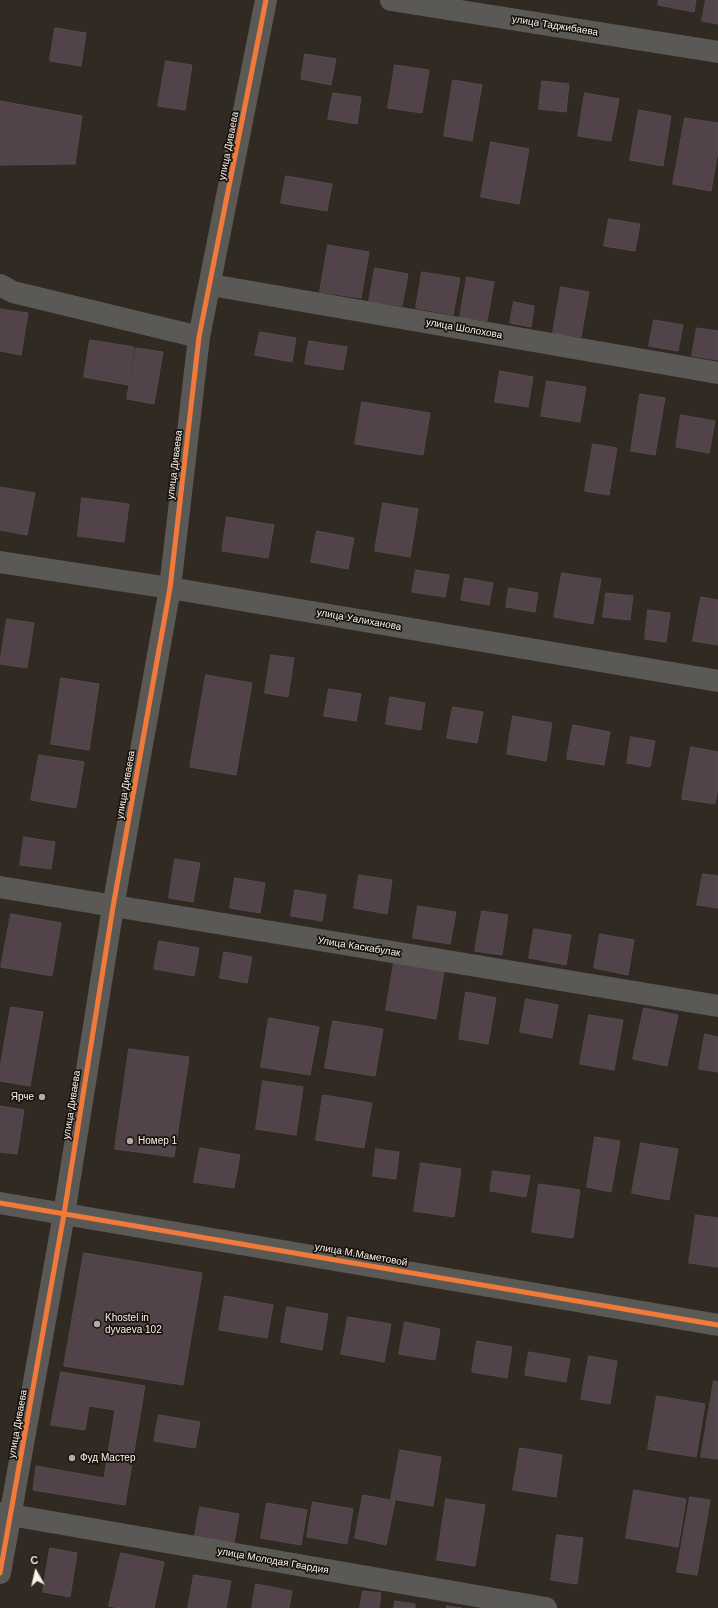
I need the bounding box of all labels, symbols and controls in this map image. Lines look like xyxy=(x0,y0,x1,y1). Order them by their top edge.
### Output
street label: улица Таджибаева xyxy=(511,13,599,39)
street label: улица Диваева xyxy=(216,111,242,181)
street label: улица Шолохова xyxy=(425,316,503,342)
street label: улица Диваева xyxy=(165,430,185,500)
street label: улица Уалиханова xyxy=(316,607,402,633)
street label: улица Диваева xyxy=(114,750,138,820)
street label: Улица Каскабулак xyxy=(317,935,401,959)
street label: улица Диваева xyxy=(61,1070,83,1140)
place label: Ярче xyxy=(11,1091,34,1103)
marker: Ярче xyxy=(37,1092,47,1102)
place label: Номер 1 xyxy=(138,1135,177,1147)
marker: Номер 1 xyxy=(125,1136,135,1146)
street label: улица М.Маметовой xyxy=(314,1241,408,1269)
place label: Khostel in dyvaeva 102 xyxy=(105,1312,162,1336)
marker: Khostel in dyvaeva 102 xyxy=(92,1319,102,1329)
street label: улица Диваева xyxy=(6,1389,30,1459)
place label: Фуд Мастер xyxy=(80,1452,135,1464)
marker: Фуд Мастер xyxy=(67,1453,77,1463)
street label: улица Молодая Гвардия xyxy=(216,1545,330,1577)
north arrow xyxy=(16,1552,56,1592)
text: С xyxy=(30,1554,39,1567)

